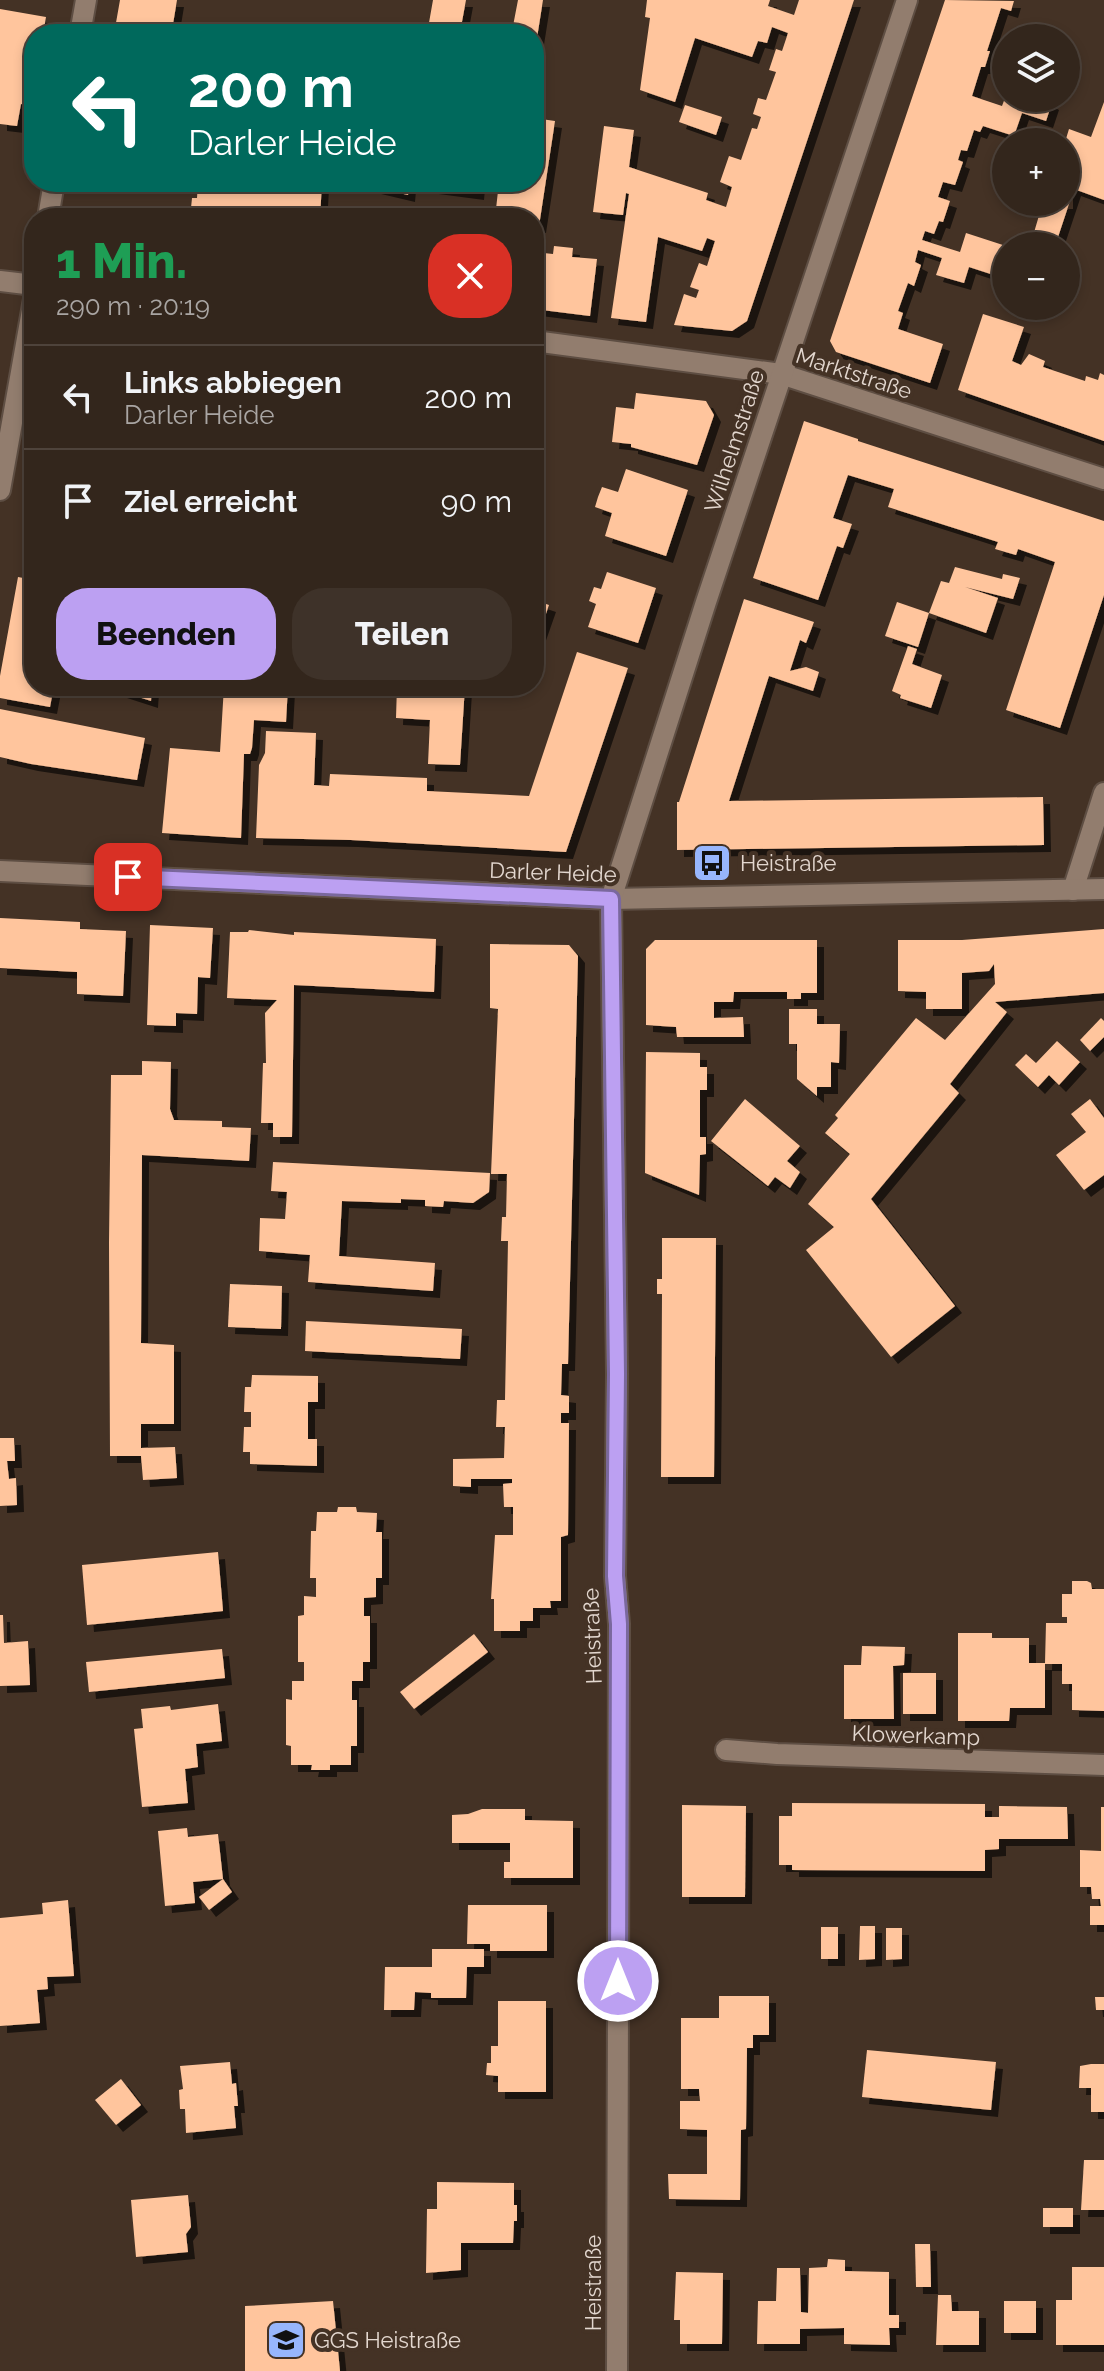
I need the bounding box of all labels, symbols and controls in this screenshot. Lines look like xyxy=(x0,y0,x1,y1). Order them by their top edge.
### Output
map controls xyxy=(992,24,1080,320)
button: layers xyxy=(992,24,1080,112)
text: 200 m xyxy=(188,54,354,120)
icon: left xyxy=(56,56,160,160)
text: Darler Heide xyxy=(188,121,397,163)
button: + xyxy=(992,128,1080,216)
button: − xyxy=(992,232,1080,320)
text: 1 Min. xyxy=(56,233,187,289)
button: close xyxy=(428,234,512,318)
text: 290 m · 20:19 xyxy=(56,291,210,321)
street label: Marktstraße xyxy=(793,342,915,404)
text: Links abbiegen xyxy=(124,365,342,400)
street label: Wilhelmstraße xyxy=(699,366,769,516)
icon: left xyxy=(56,375,100,419)
text: 200 m xyxy=(424,380,512,415)
text: Darler Heide xyxy=(124,400,275,430)
icon: arrive xyxy=(56,479,100,523)
text: Ziel erreicht xyxy=(124,484,297,519)
text: 90 m xyxy=(441,484,512,519)
button: Beenden xyxy=(56,588,276,680)
button: Teilen xyxy=(292,588,512,680)
bus stop icon: Heistraße xyxy=(691,842,733,884)
pin xyxy=(94,843,162,911)
place label: Heistraße xyxy=(740,850,837,876)
icon: arrive xyxy=(106,855,150,899)
street label: Darler Heide xyxy=(489,857,617,887)
street label: Heistraße xyxy=(577,1587,607,1685)
street label: Klowerkamp xyxy=(851,1720,981,1750)
position arrow xyxy=(576,1939,660,2023)
street label: Heistraße xyxy=(580,2235,606,2331)
school or university icon: GGS Heistraße xyxy=(265,2319,307,2361)
place label: GGS Heistraße xyxy=(314,2327,461,2353)

